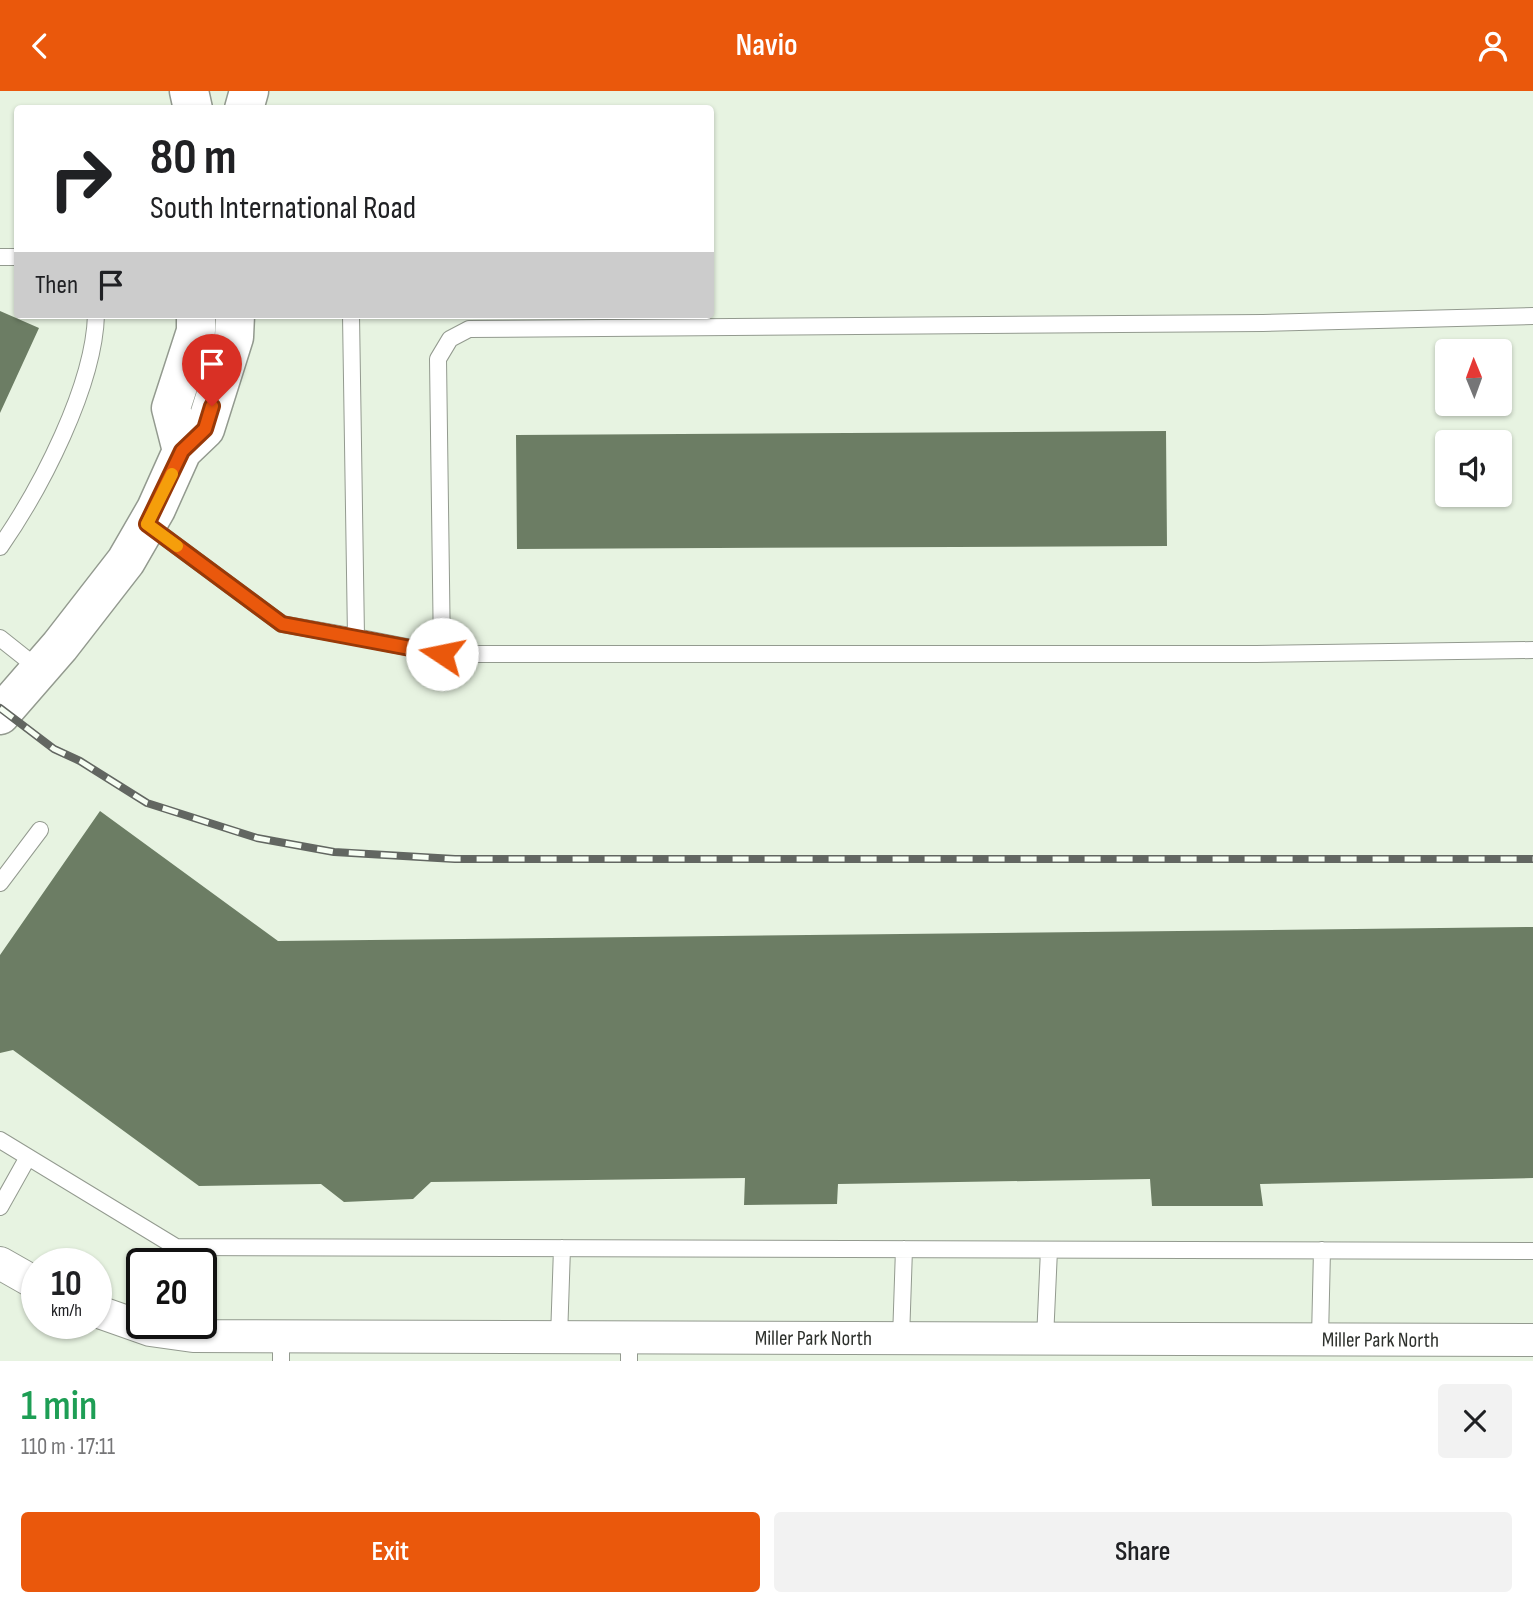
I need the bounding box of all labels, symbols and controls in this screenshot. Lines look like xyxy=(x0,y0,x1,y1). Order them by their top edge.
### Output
text: Navio xyxy=(735,26,798,65)
icon: back xyxy=(21,27,59,65)
icon: person xyxy=(1474,27,1512,65)
text: 80 m xyxy=(150,129,237,188)
icon: right xyxy=(35,133,126,224)
text: South International Road xyxy=(150,189,416,228)
icon: arrive xyxy=(92,266,130,304)
text: Then xyxy=(35,270,78,301)
pin xyxy=(182,334,242,406)
north arrow xyxy=(1435,339,1512,417)
map controls xyxy=(1435,339,1512,507)
icon: arrive xyxy=(193,345,231,383)
button: sound xyxy=(1435,430,1512,507)
position arrow xyxy=(405,617,479,691)
speed limit sign: 20 xyxy=(126,1248,217,1339)
text: 10 xyxy=(51,1263,82,1306)
text: km/h xyxy=(51,1300,82,1321)
street label: Miller Park North xyxy=(755,1325,872,1351)
street label: Miller Park North xyxy=(1322,1327,1439,1352)
text: 1 min xyxy=(21,1381,97,1432)
button: close xyxy=(1438,1384,1512,1458)
text: 110 m · 17:11 xyxy=(21,1433,115,1461)
button: Exit xyxy=(21,1512,760,1592)
button: Share xyxy=(774,1512,1512,1592)

